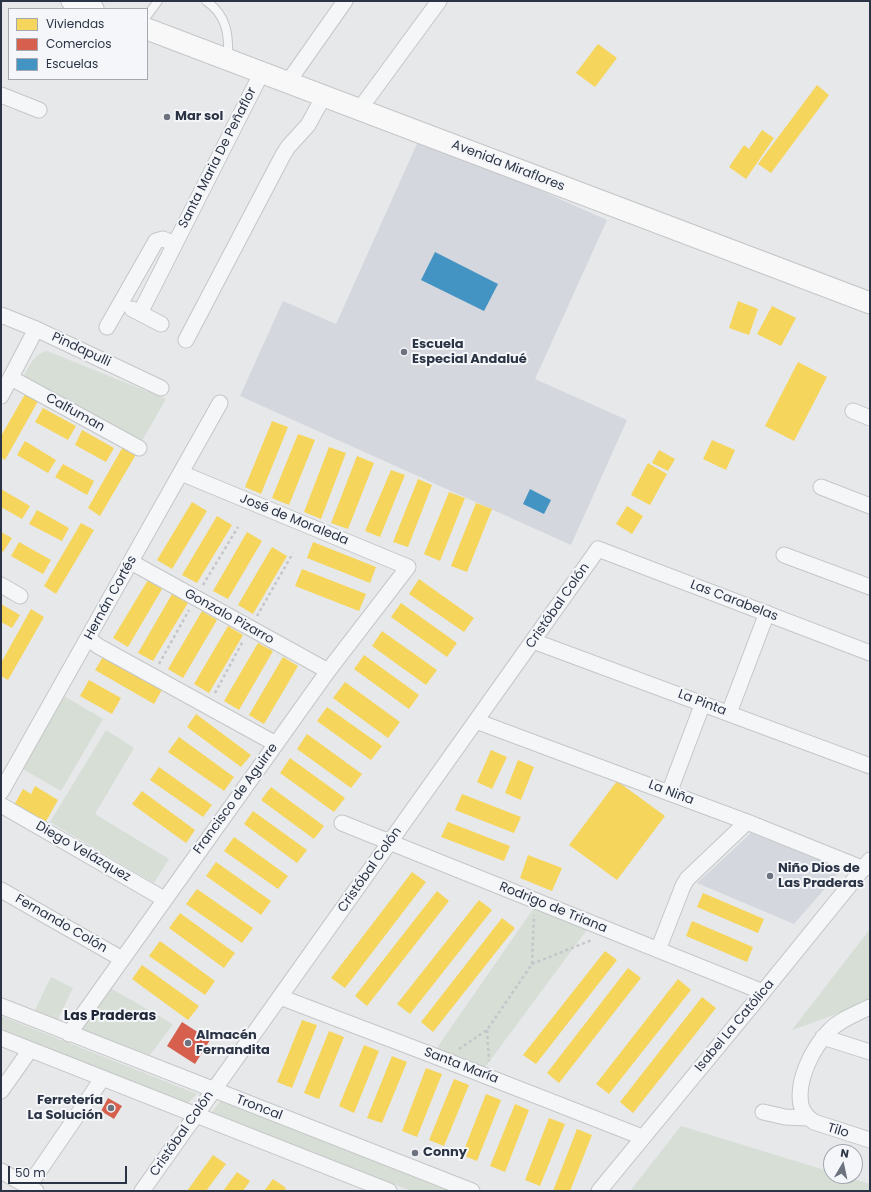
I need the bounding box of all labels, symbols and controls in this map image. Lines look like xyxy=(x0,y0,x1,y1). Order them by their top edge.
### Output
legend xyxy=(8,8,148,80)
text: Viviendas xyxy=(46,15,104,32)
text: Comercios xyxy=(46,35,111,52)
text: Escuelas xyxy=(46,55,98,72)
street label: Santa Maria De Peñaflor xyxy=(176,85,260,231)
place label: Mar sol xyxy=(175,109,223,125)
marker: Mar sol xyxy=(162,112,172,122)
street label: Avenida Miraflores xyxy=(449,137,567,195)
street label: Pindapulli xyxy=(49,330,113,370)
place label: Escuela Especial Andalué xyxy=(412,337,527,368)
marker: Escuela Especial Andalué xyxy=(399,347,409,357)
street label: Calfuman xyxy=(43,390,107,436)
street label: José de Moraleda xyxy=(237,491,351,549)
street label: Hernán Cortés xyxy=(81,553,141,643)
street label: Cristóbal Colón xyxy=(523,560,593,652)
street label: Las Carabelas xyxy=(688,577,780,625)
street label: Gonzalo Pizarro xyxy=(182,586,276,648)
street label: La Pinta xyxy=(676,687,728,719)
street label: Francisco de Aguirre xyxy=(191,741,281,857)
street label: La Niña xyxy=(646,777,696,809)
street label: Diego Velázquez xyxy=(33,819,133,885)
street label: Cristóbal Colón xyxy=(335,824,405,916)
place label: Niño Dios de Las Praderas xyxy=(778,861,864,892)
marker: Niño Dios de Las Praderas xyxy=(765,871,775,881)
street label: Rodrigo de Triana xyxy=(497,879,609,937)
street label: Fernando Colón xyxy=(12,891,110,957)
street label: Isabel La Católica xyxy=(692,977,778,1075)
district label: Las Praderas xyxy=(64,1008,156,1024)
place label: Almacén Fernandita xyxy=(196,1028,270,1059)
marker: Almacén Fernandita xyxy=(183,1038,193,1048)
street label: Santa María xyxy=(422,1045,500,1087)
street label: Cristóbal Colón xyxy=(147,1088,217,1180)
street label: Troncal xyxy=(234,1092,284,1124)
place label: Ferretería La Solución xyxy=(28,1093,103,1124)
marker: Ferretería La Solución xyxy=(106,1103,116,1113)
street label: Tilo xyxy=(825,1120,851,1142)
north arrow xyxy=(823,1144,863,1184)
place label: Conny xyxy=(423,1145,467,1161)
text: N xyxy=(839,1145,850,1162)
marker: Conny xyxy=(410,1148,420,1158)
scale bar xyxy=(10,1158,129,1184)
text: 50 m xyxy=(15,1164,46,1181)

